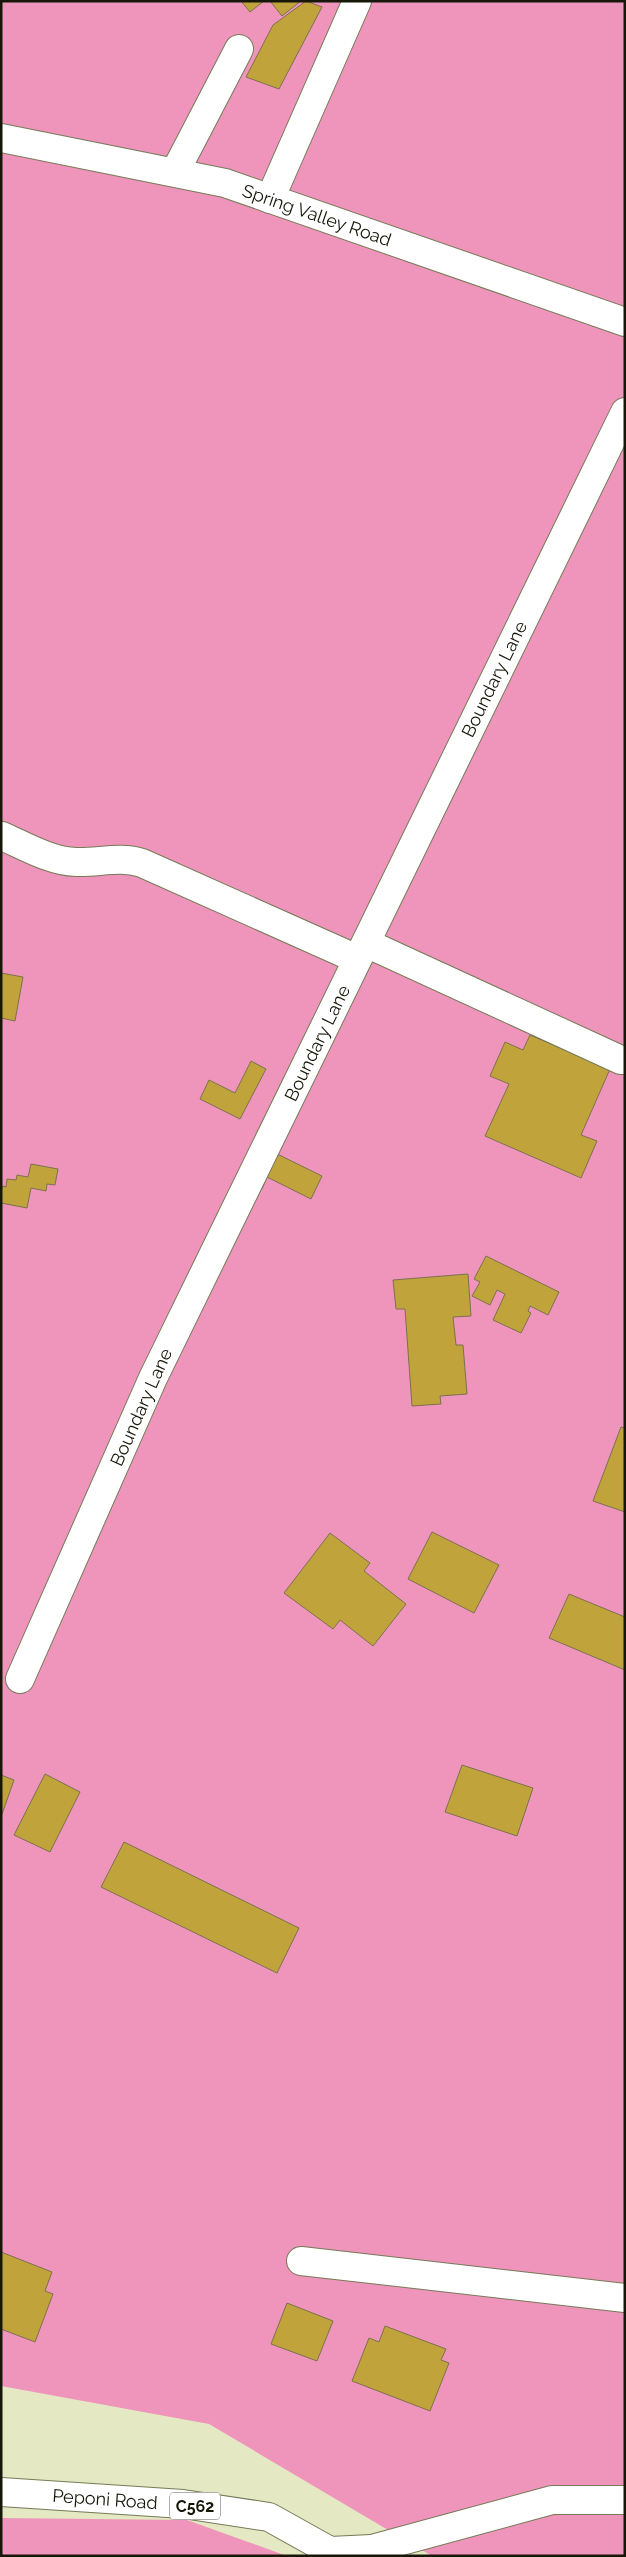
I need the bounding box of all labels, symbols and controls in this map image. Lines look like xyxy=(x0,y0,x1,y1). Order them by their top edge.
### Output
street label: Spring Valley Road xyxy=(240,180,394,250)
street label: Boundary Lane xyxy=(457,617,531,740)
street label: Boundary Lane xyxy=(280,981,354,1104)
street label: Boundary Lane xyxy=(106,1345,176,1469)
street label: Peponi Road xyxy=(52,2485,158,2513)
road number: C562 xyxy=(170,2492,220,2520)

